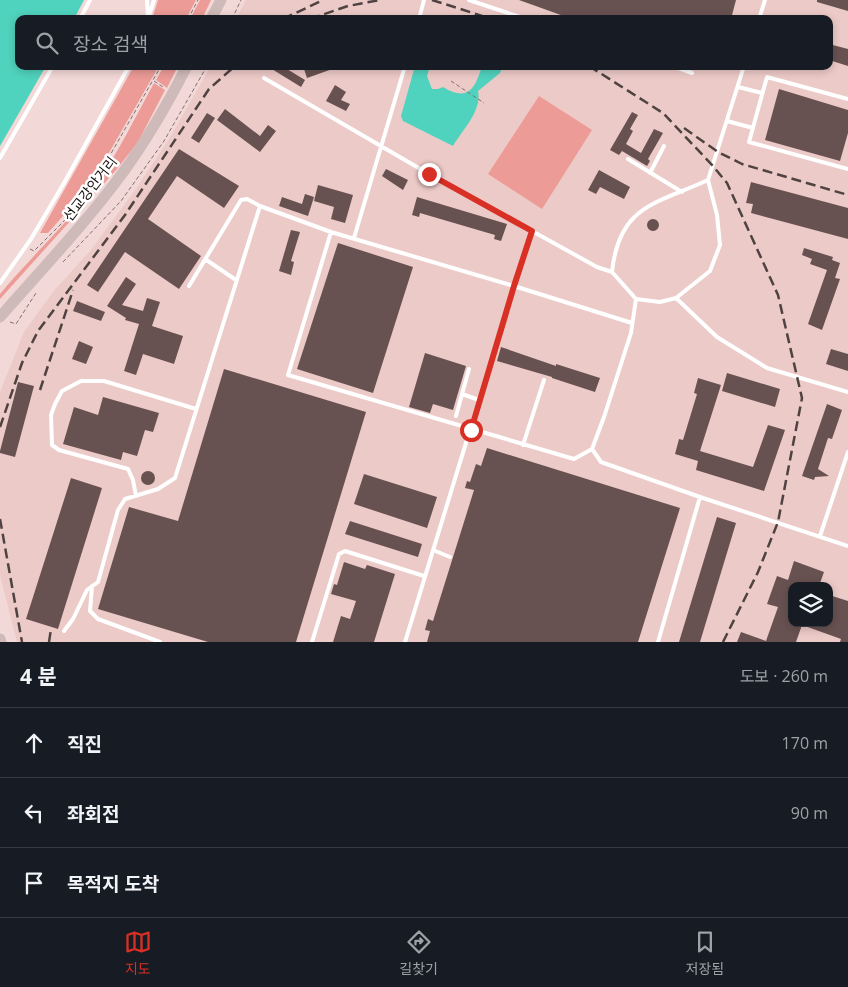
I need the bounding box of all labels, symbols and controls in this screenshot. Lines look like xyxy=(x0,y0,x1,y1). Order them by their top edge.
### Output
search box xyxy=(15,15,833,70)
icon: search xyxy=(33,29,61,57)
text: 장소 검색 xyxy=(73,31,148,57)
street label: 선교강안거리 xyxy=(58,152,121,225)
route end xyxy=(418,163,441,186)
route start xyxy=(460,419,483,442)
map controls xyxy=(788,582,833,627)
button: layers xyxy=(788,582,833,627)
text: 4 분 xyxy=(20,662,57,690)
text: 도보 · 260 m xyxy=(740,665,828,687)
icon: ahead xyxy=(20,729,48,757)
text: 직진 xyxy=(67,731,102,757)
text: 170 m xyxy=(782,732,828,754)
icon: left xyxy=(20,799,48,827)
text: 좌회전 xyxy=(67,801,119,827)
text: 90 m xyxy=(791,802,828,824)
icon: arrive xyxy=(20,869,48,897)
text: 목적지 도착 xyxy=(67,871,159,897)
tab: 지도 xyxy=(124,928,152,978)
tab: 길찾기 xyxy=(399,928,438,978)
tab: 저장됨 xyxy=(686,928,724,978)

